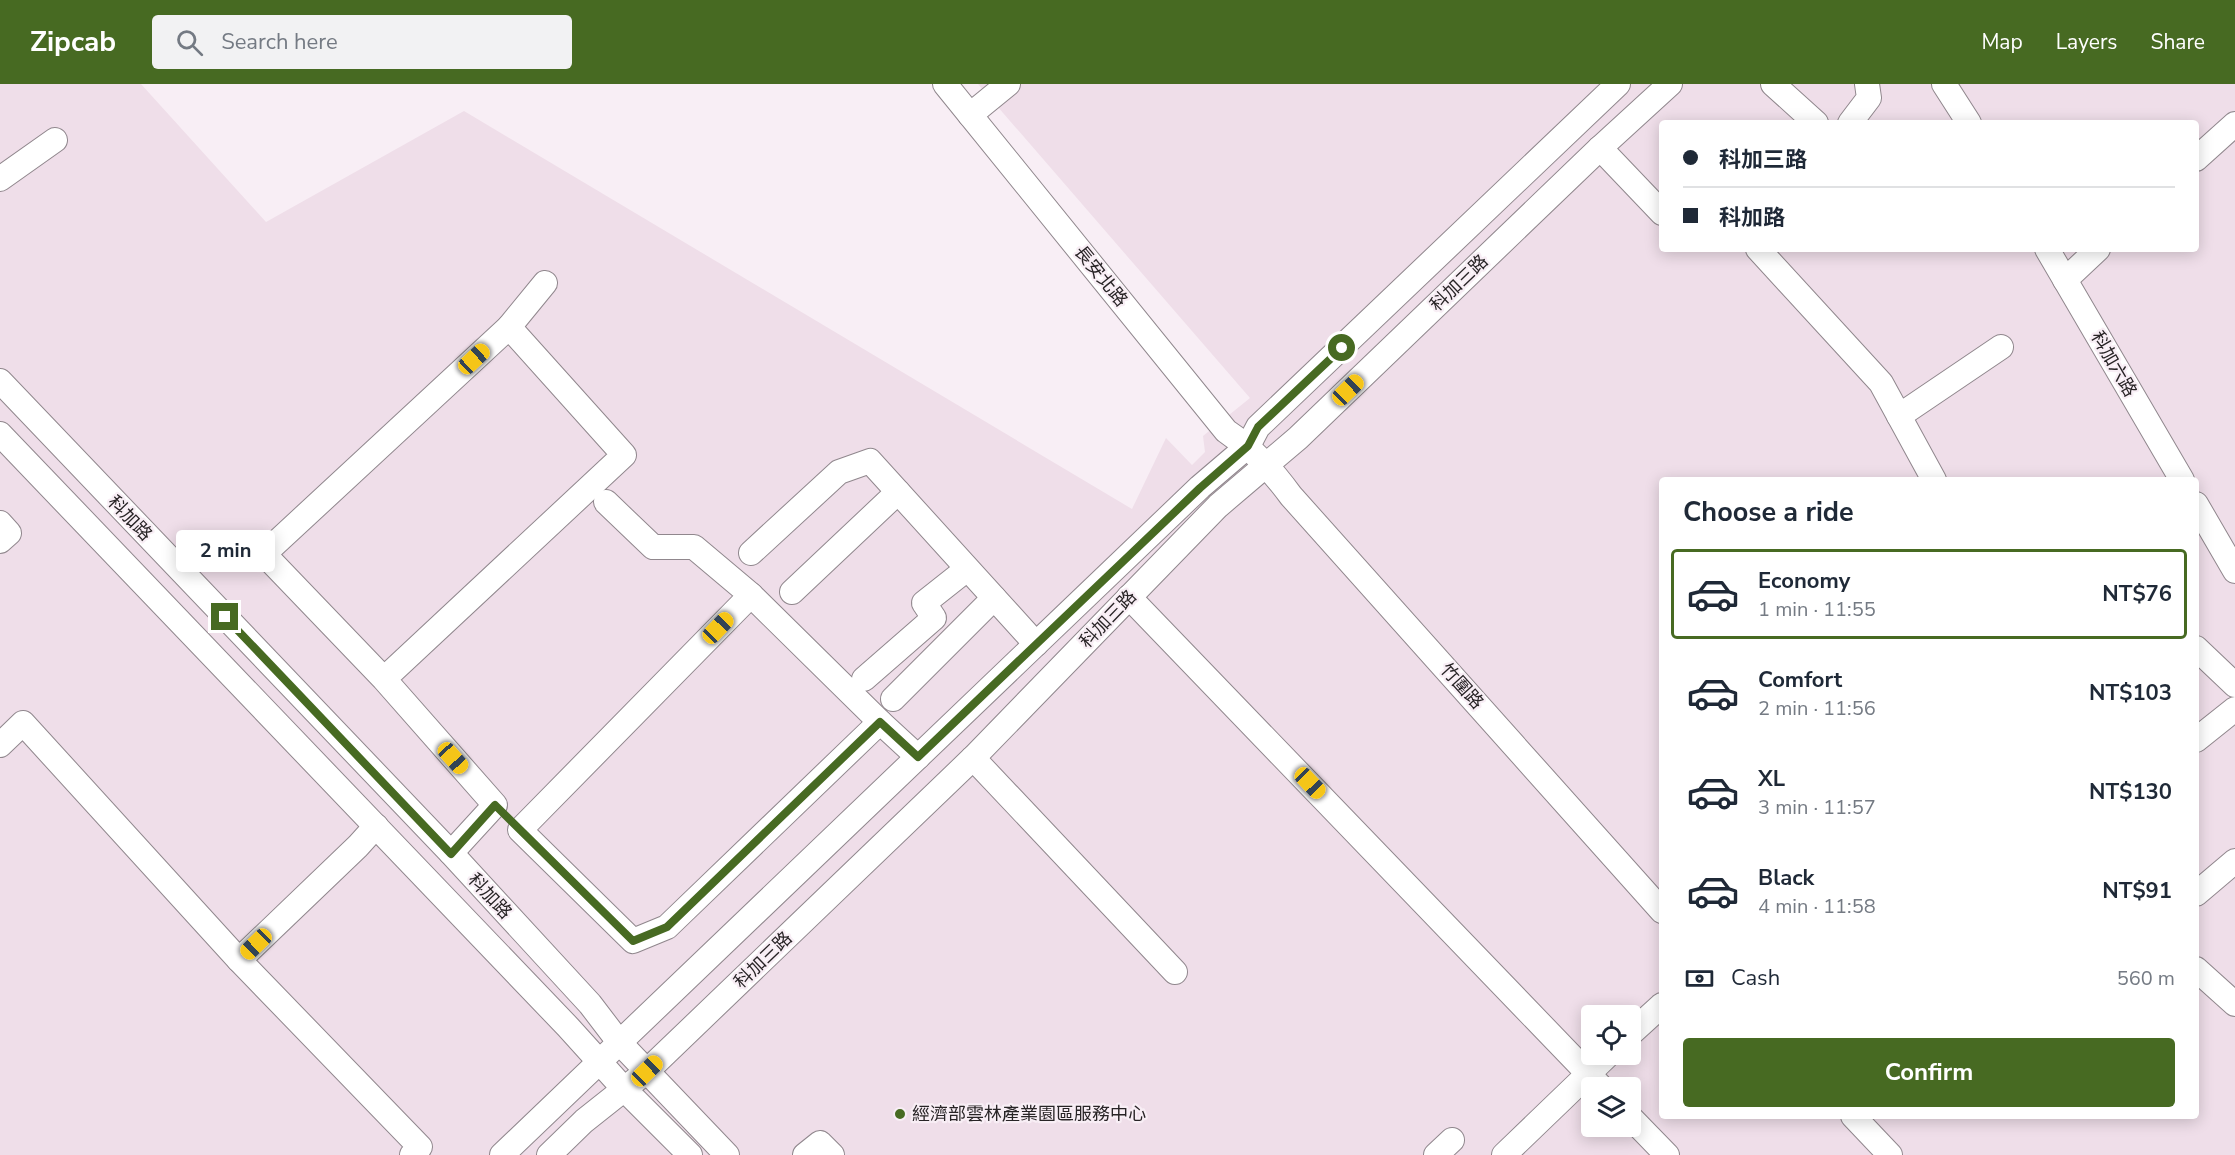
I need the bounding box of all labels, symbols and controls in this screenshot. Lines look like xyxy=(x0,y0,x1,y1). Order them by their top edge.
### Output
search box xyxy=(152,15,572,69)
text: Zipcab xyxy=(30,23,116,61)
icon: search xyxy=(173,26,206,59)
text: Search here xyxy=(221,27,338,57)
text: Map xyxy=(1981,28,2023,56)
text: Layers xyxy=(2056,28,2117,56)
text: Share xyxy=(2150,28,2205,56)
text: 科加三路 xyxy=(1719,145,1807,175)
text: 科加路 xyxy=(1719,203,1785,233)
street label: 長安北路 xyxy=(1069,240,1133,312)
street label: 科加三路 xyxy=(1425,249,1493,317)
street label: 科加六路 xyxy=(2086,327,2142,401)
route start xyxy=(1328,334,1355,361)
car xyxy=(455,340,493,378)
car xyxy=(1329,371,1367,409)
street label: 科加路 xyxy=(103,490,157,546)
text: Choose a ride xyxy=(1683,494,1854,531)
callout: 2 min xyxy=(176,530,274,572)
text: 2 min xyxy=(200,537,251,564)
text: Economy xyxy=(1758,566,1850,596)
icon: car xyxy=(1686,567,1740,621)
text: NT$76 xyxy=(2102,579,2172,609)
street label: 科加三路 xyxy=(1074,585,1142,653)
text: 1 min · 11:55 xyxy=(1758,596,1876,623)
route end xyxy=(211,603,238,630)
car xyxy=(699,609,737,647)
street label: 竹圍路 xyxy=(1435,658,1489,714)
text: Comfort xyxy=(1758,665,1842,695)
icon: car xyxy=(1686,666,1740,720)
text: NT$103 xyxy=(2089,678,2172,708)
text: 2 min · 11:56 xyxy=(1758,695,1876,722)
car xyxy=(434,739,472,777)
car xyxy=(1291,764,1329,802)
text: XL xyxy=(1758,764,1785,794)
icon: car xyxy=(1686,765,1740,819)
text: NT$130 xyxy=(2089,777,2172,807)
text: 3 min · 11:57 xyxy=(1758,794,1876,821)
text: Black xyxy=(1758,863,1814,893)
icon: car xyxy=(1686,864,1740,918)
street label: 科加路 xyxy=(463,868,517,924)
text: NT$91 xyxy=(2102,876,2172,906)
text: 4 min · 11:58 xyxy=(1758,893,1876,920)
car xyxy=(237,925,275,963)
street label: 科加三路 xyxy=(729,926,797,994)
icon: cash xyxy=(1683,962,1716,995)
text: Cash xyxy=(1731,963,1780,993)
text: 560 m xyxy=(2117,965,2175,992)
map controls xyxy=(1581,1005,1641,1137)
button: locate xyxy=(1581,1005,1641,1065)
button: Confirm xyxy=(1683,1038,2175,1107)
car xyxy=(628,1052,666,1090)
button: layers xyxy=(1581,1077,1641,1137)
place label: 經濟部雲林產業園區服務中心 xyxy=(912,1102,1146,1126)
marker: 經濟部雲林產業園區服務中心 xyxy=(893,1107,907,1121)

